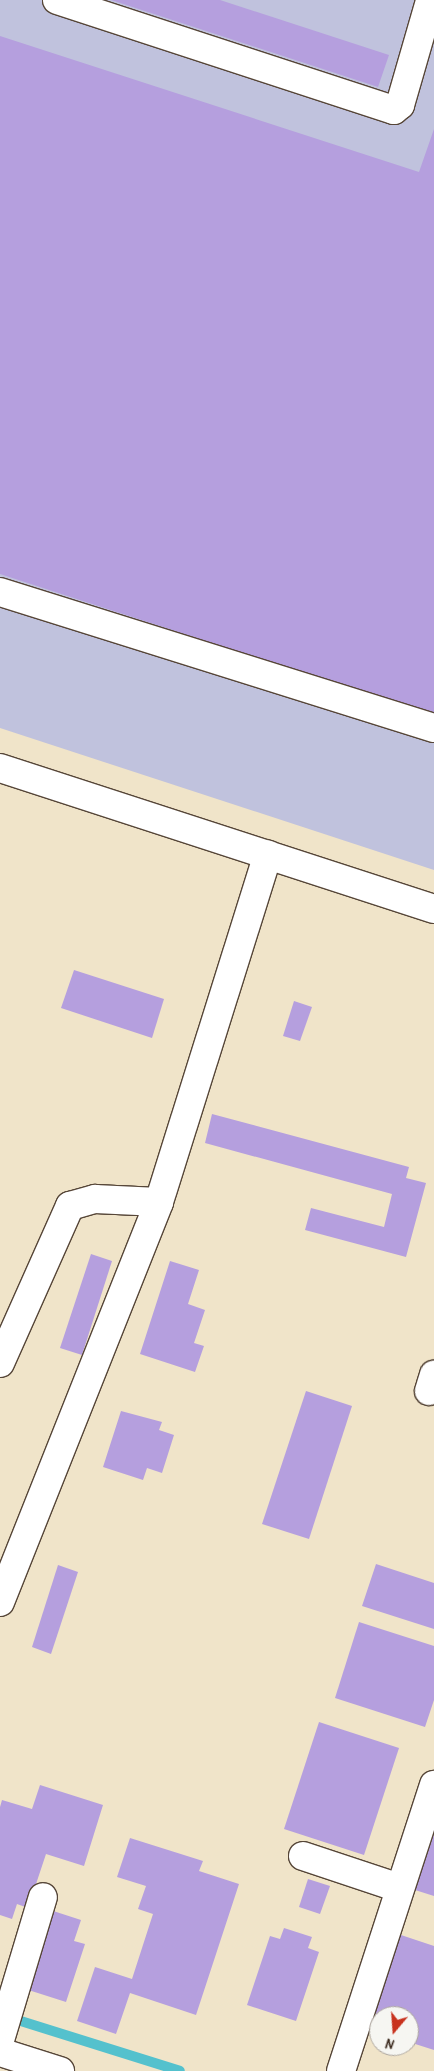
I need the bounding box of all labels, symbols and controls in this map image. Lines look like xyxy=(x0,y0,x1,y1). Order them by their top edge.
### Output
north arrow xyxy=(369,2006,419,2056)
text: N xyxy=(383,2035,396,2055)

